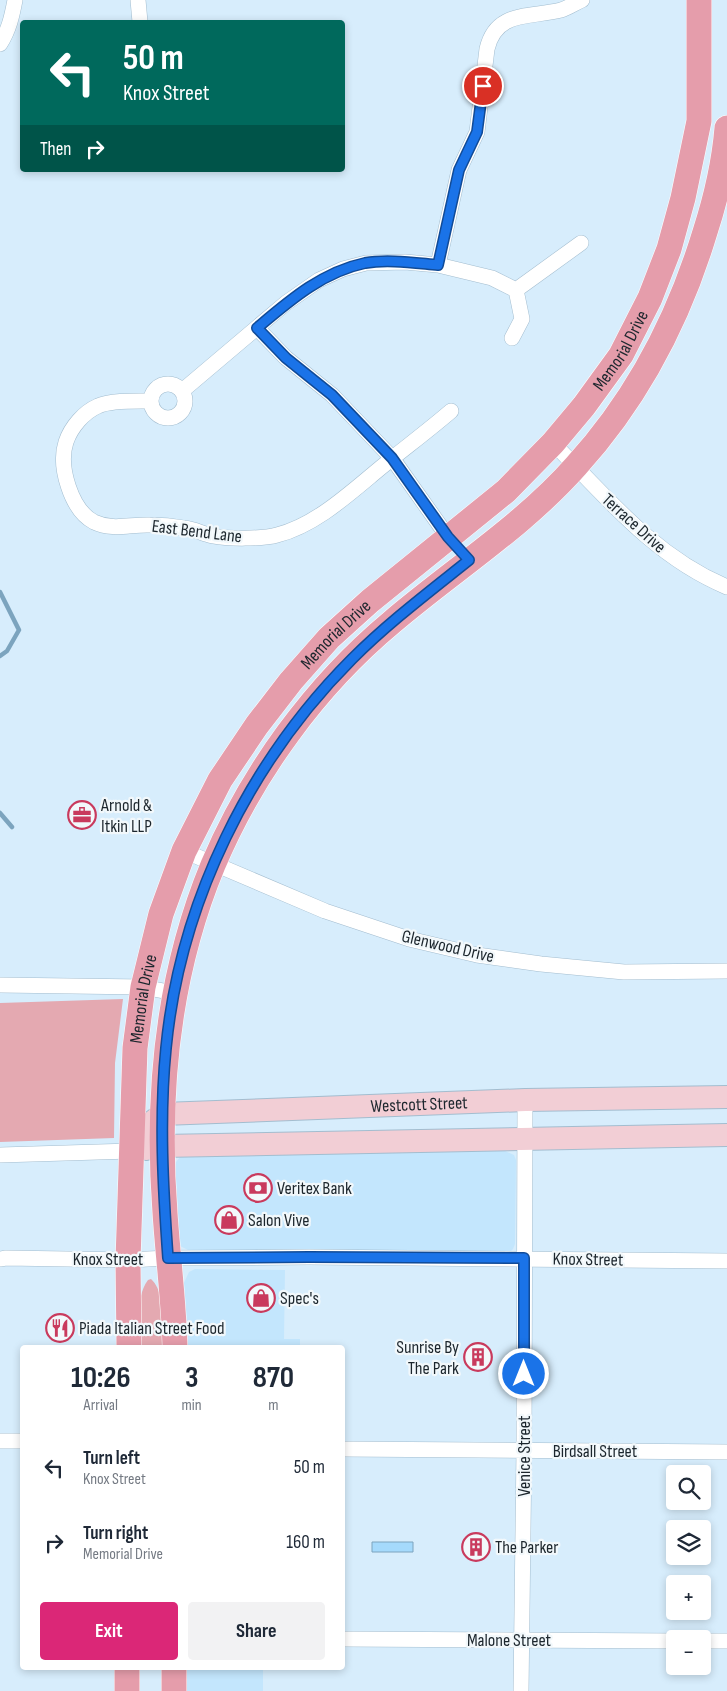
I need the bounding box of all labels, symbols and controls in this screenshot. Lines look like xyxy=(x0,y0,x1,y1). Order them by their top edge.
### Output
text: 50 m xyxy=(123,37,184,80)
icon: left xyxy=(40,40,105,105)
pin xyxy=(462,65,504,107)
icon: arrive xyxy=(469,72,497,100)
text: Knox Street xyxy=(123,80,209,107)
icon: right xyxy=(81,135,109,163)
text: Then xyxy=(40,138,71,161)
street label: Memorial Drive xyxy=(589,307,653,395)
street label: Terrace Drive xyxy=(597,489,670,558)
street label: East Bend Lane xyxy=(151,516,243,547)
street label: Memorial Drive xyxy=(296,596,375,674)
place label: Arnold & Itkin LLP xyxy=(100,795,152,837)
office icon: Arnold & Itkin LLP xyxy=(67,800,97,830)
street label: Glenwood Drive xyxy=(400,926,496,967)
street label: Memorial Drive xyxy=(126,952,162,1045)
street label: Westcott Street xyxy=(370,1092,469,1117)
bank icon: Veritex Bank xyxy=(243,1173,273,1203)
place label: Veritex Bank xyxy=(277,1178,352,1199)
shop icon: Salon Vive xyxy=(214,1205,244,1235)
place label: Salon Vive xyxy=(248,1210,310,1231)
street label: Knox Street xyxy=(552,1248,624,1271)
street label: Knox Street xyxy=(73,1249,144,1270)
shop icon: Spec's xyxy=(246,1283,276,1313)
place label: Spec's xyxy=(280,1288,319,1309)
restaurant icon: Piada Italian Street Food xyxy=(45,1313,75,1343)
place label: Piada Italian Street Food xyxy=(79,1318,225,1339)
place label: Sunrise By The Park xyxy=(396,1337,459,1379)
building icon: Sunrise By The Park xyxy=(463,1342,493,1372)
position arrow xyxy=(497,1347,549,1399)
text: 10:26 xyxy=(71,1360,131,1396)
text: 3 xyxy=(185,1360,198,1396)
text: 870 xyxy=(253,1360,294,1396)
text: Arrival xyxy=(84,1396,118,1415)
text: min xyxy=(182,1396,202,1415)
text: m xyxy=(268,1396,278,1415)
street label: Venice Street xyxy=(514,1415,535,1497)
street label: Birdsall Street xyxy=(553,1441,638,1462)
text: Turn left xyxy=(83,1447,140,1470)
icon: left xyxy=(40,1454,68,1482)
text: 50 m xyxy=(294,1456,325,1479)
map controls xyxy=(666,1465,711,1675)
button: search xyxy=(666,1465,711,1510)
text: Knox Street xyxy=(83,1470,146,1489)
button: layers xyxy=(666,1520,711,1565)
text: Turn right xyxy=(83,1522,148,1545)
icon: right xyxy=(40,1529,68,1557)
text: 160 m xyxy=(286,1531,325,1554)
building icon: The Parker xyxy=(461,1532,491,1562)
place label: The Parker xyxy=(495,1537,558,1558)
text: Memorial Drive xyxy=(83,1545,163,1564)
button: + xyxy=(666,1575,711,1620)
button: Exit xyxy=(40,1602,178,1660)
button: Share xyxy=(188,1602,325,1660)
street label: Malone Street xyxy=(467,1630,552,1651)
button: − xyxy=(666,1630,711,1675)

